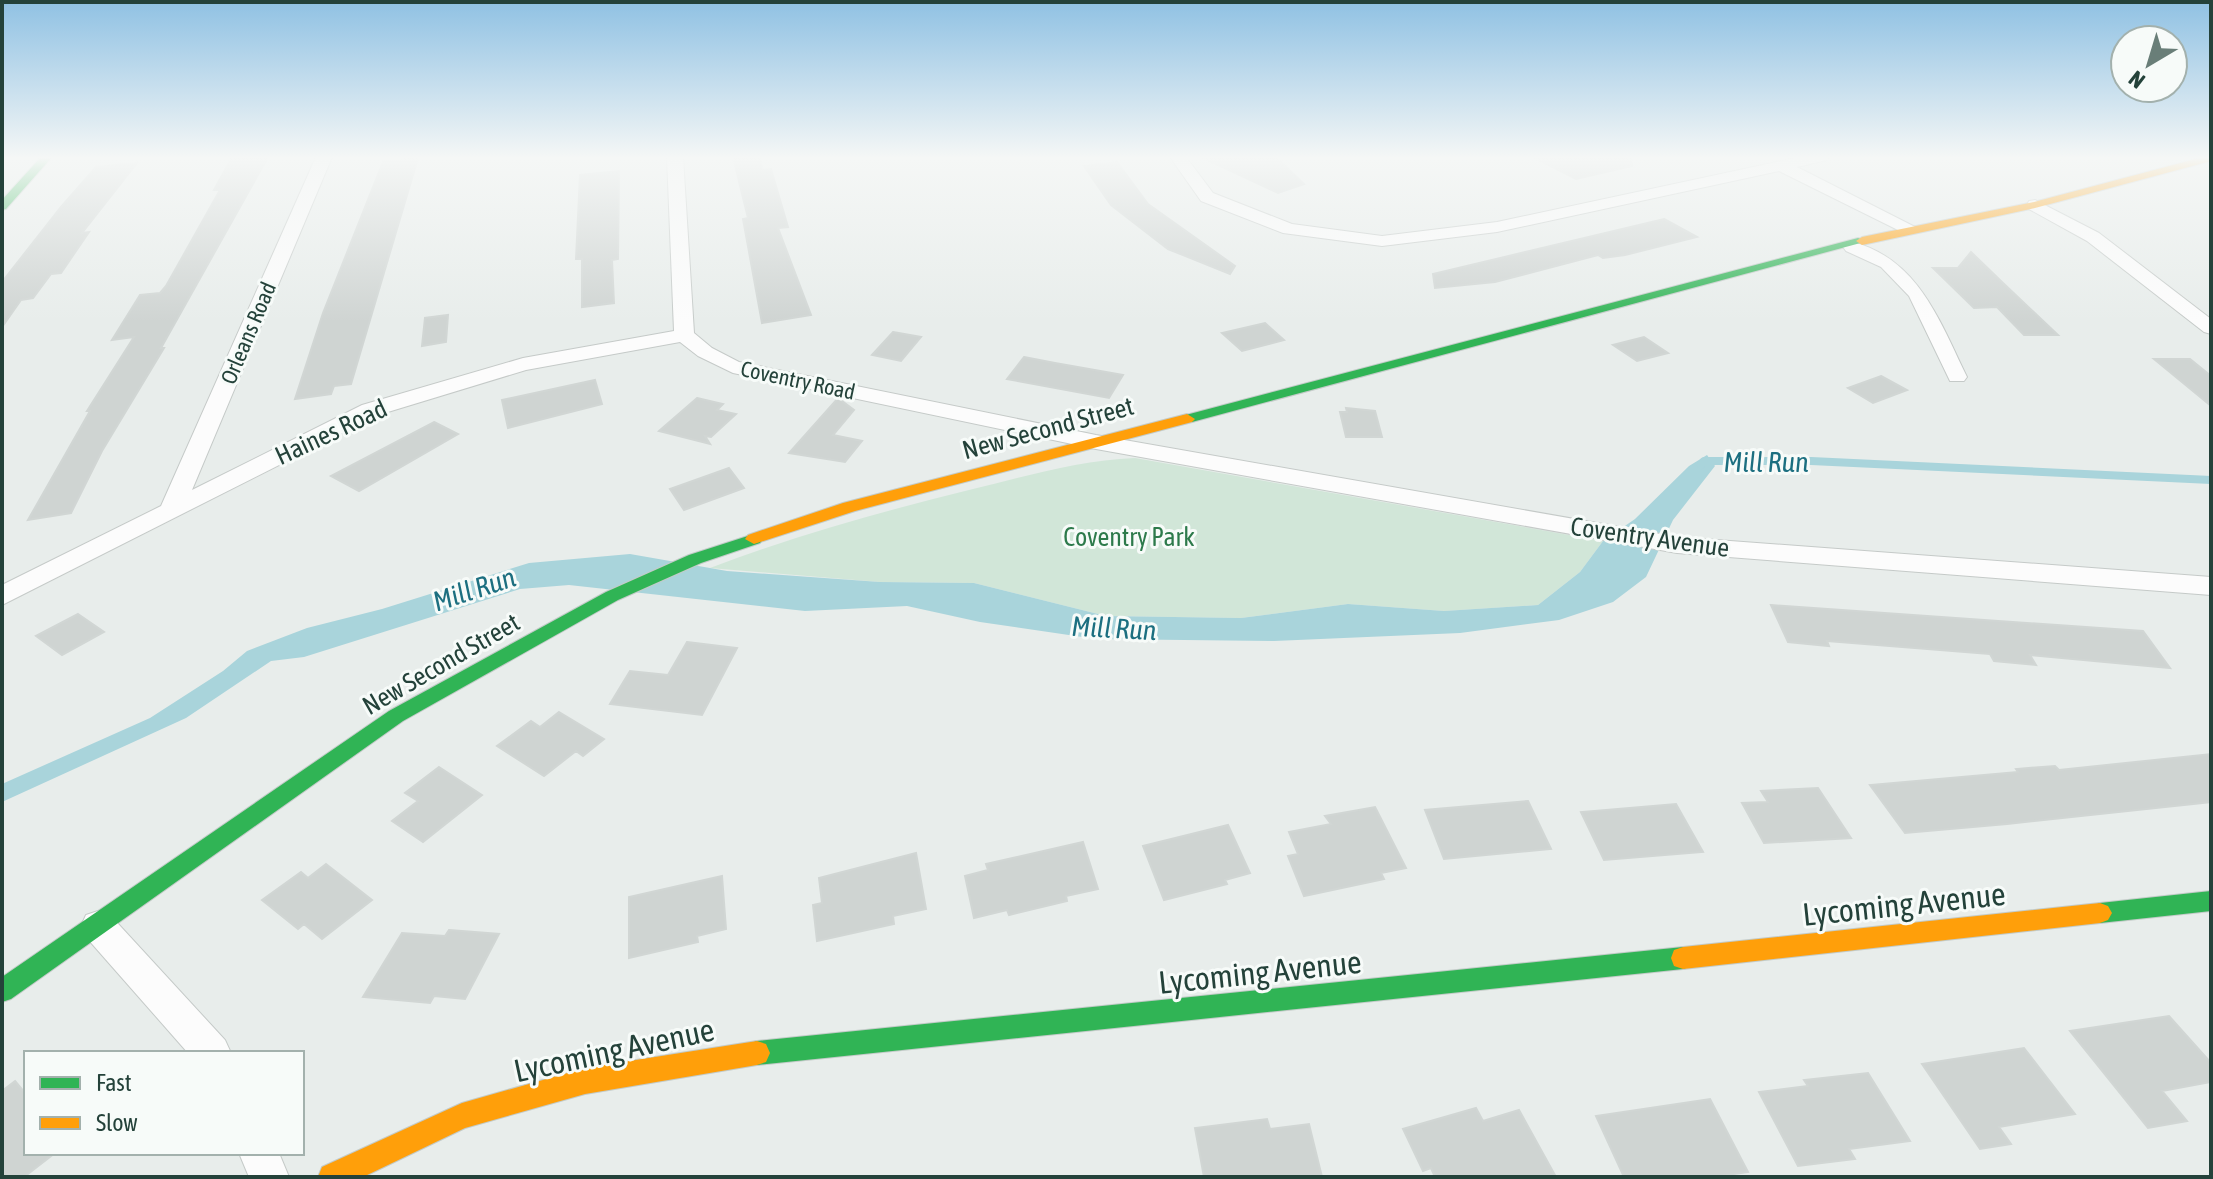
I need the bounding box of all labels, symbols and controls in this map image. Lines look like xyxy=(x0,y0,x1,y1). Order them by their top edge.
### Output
north arrow xyxy=(2109,24,2189,104)
text: N xyxy=(2124,66,2150,94)
street label: Orleans Road xyxy=(215,278,281,388)
street label: Coventry Road xyxy=(738,355,858,405)
street label: New Second Street xyxy=(959,391,1137,465)
street label: Haines Road xyxy=(270,393,392,471)
water label: Mill Run xyxy=(1724,446,1809,478)
street label: Coventry Avenue xyxy=(1569,511,1731,563)
park label: Coventry Park xyxy=(1063,522,1195,552)
water label: Mill Run xyxy=(429,561,520,617)
street label: New Second Street xyxy=(357,607,525,721)
water label: Mill Run xyxy=(1071,610,1158,646)
street label: Lycoming Avenue xyxy=(1801,875,2007,933)
street label: Lycoming Avenue xyxy=(1157,943,1363,1001)
street label: Lycoming Avenue xyxy=(510,1011,718,1089)
legend xyxy=(24,1051,304,1155)
text: Fast xyxy=(96,1069,132,1096)
text: Slow xyxy=(96,1109,138,1136)

